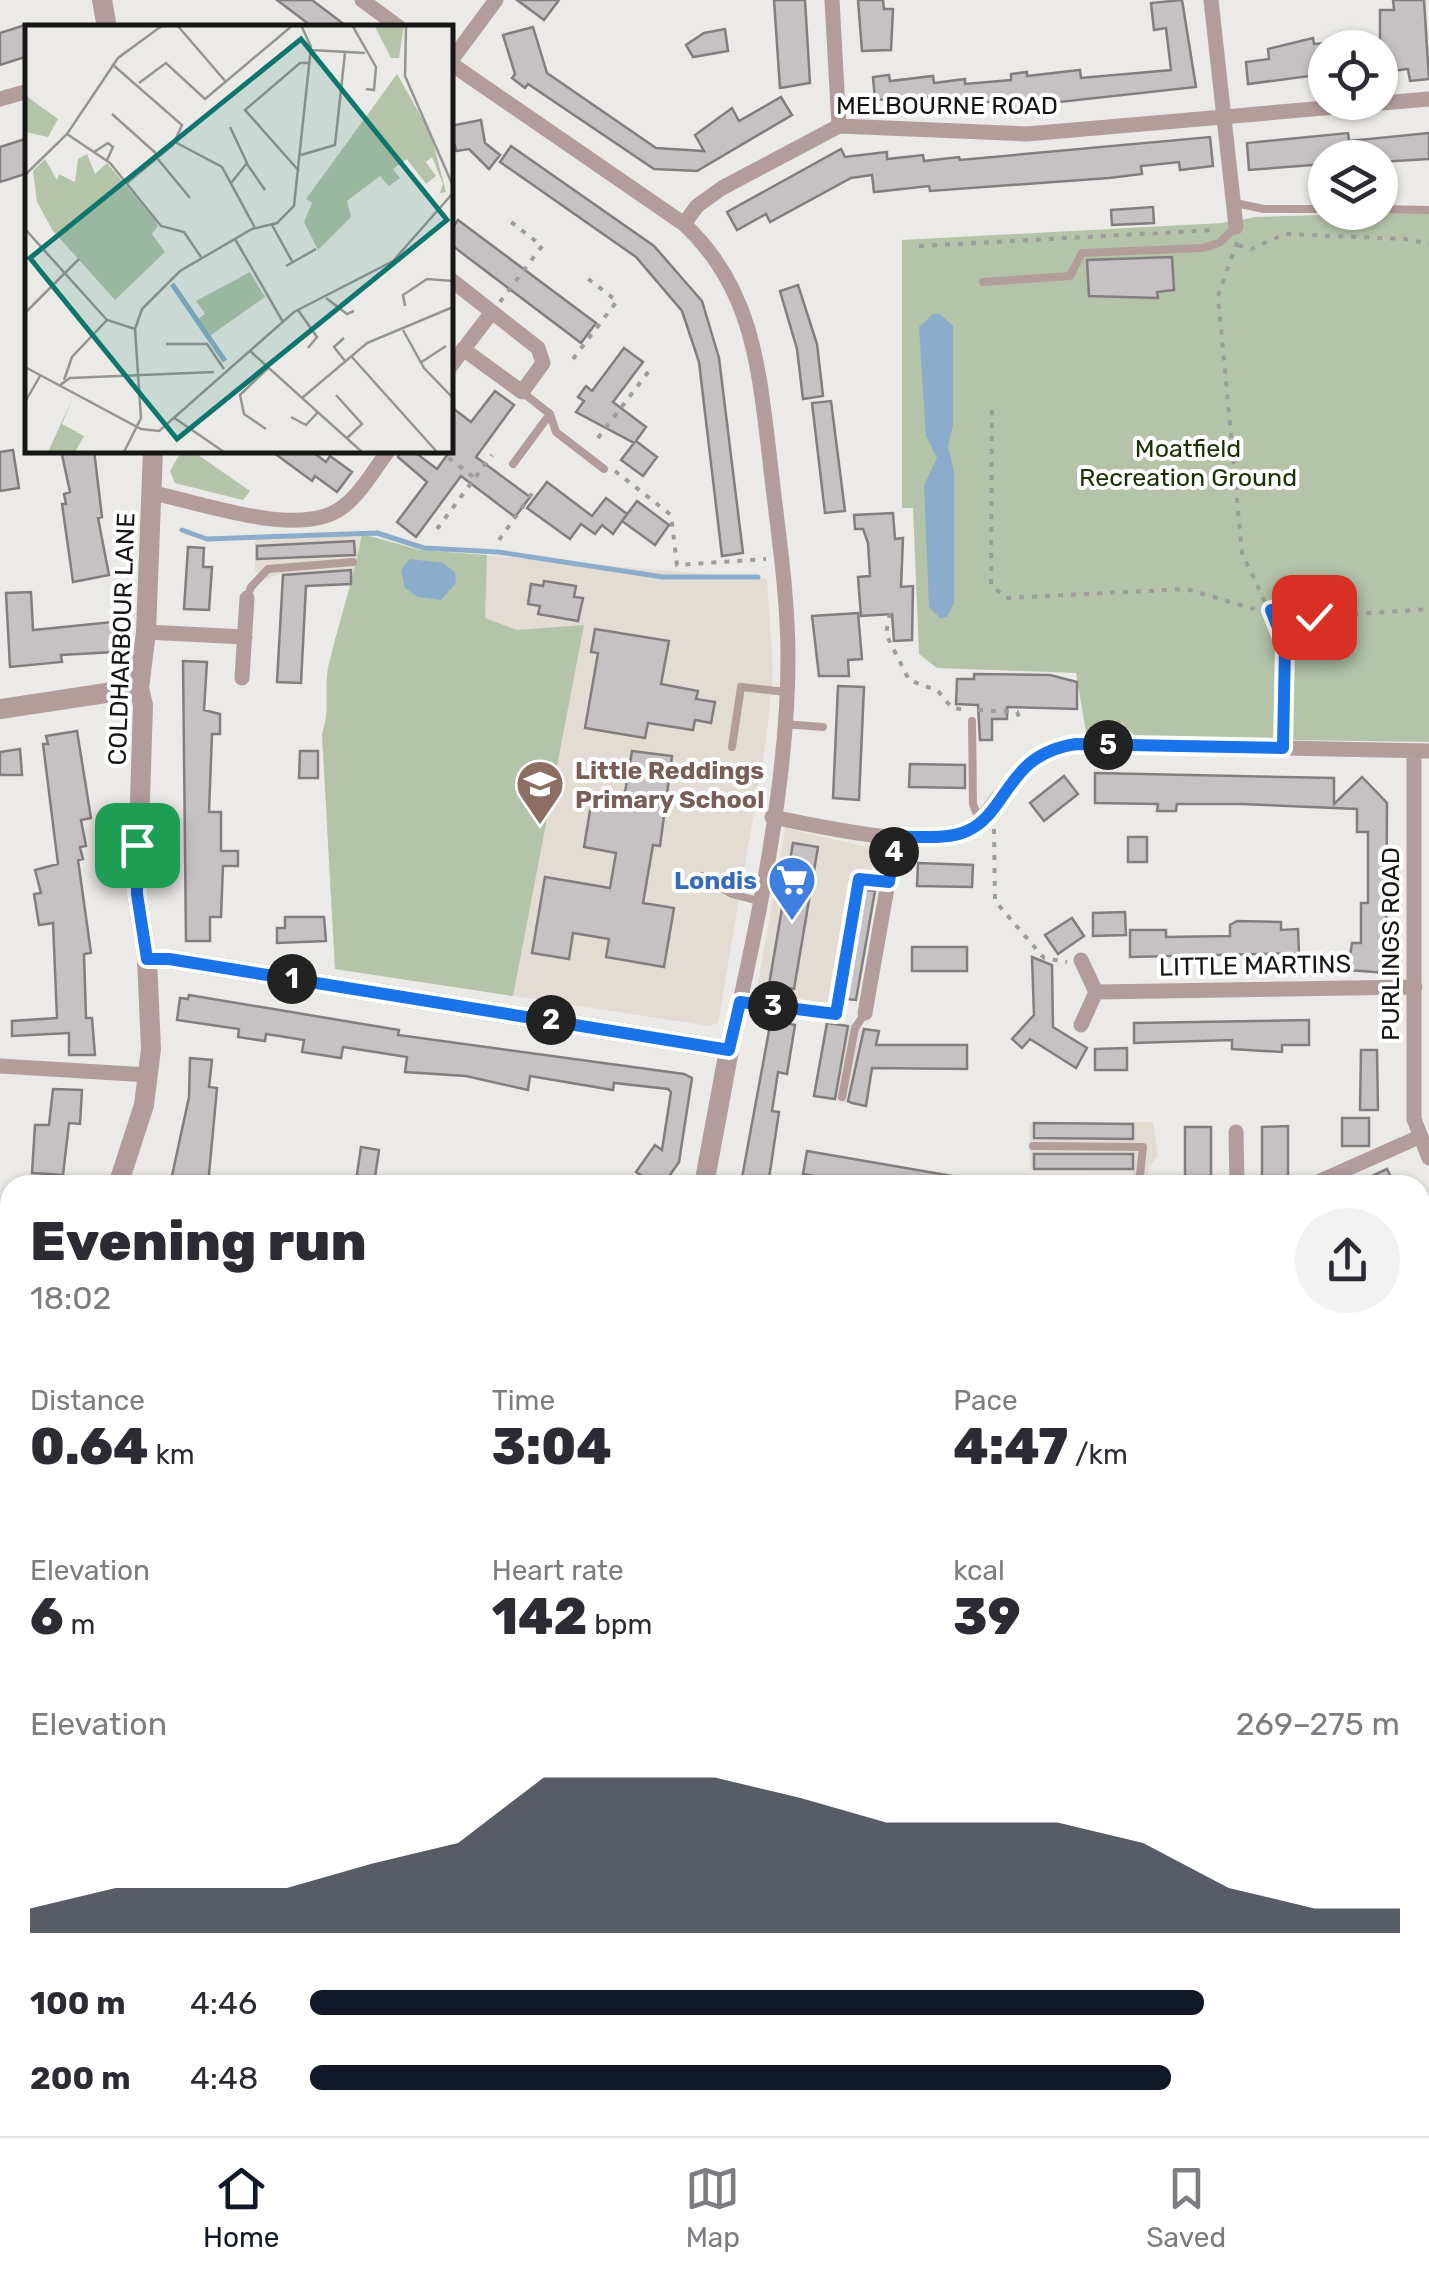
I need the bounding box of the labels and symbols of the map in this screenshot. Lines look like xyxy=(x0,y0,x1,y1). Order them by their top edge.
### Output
inset map xyxy=(25,25,452,452)
street label: MELBOURNE ROAD xyxy=(836,91,1058,120)
park label: Moatfield Recreation Ground xyxy=(1079,434,1297,492)
street label: COLDHARBOUR LANE xyxy=(103,512,140,766)
pin xyxy=(1272,575,1357,660)
pin: 5 xyxy=(1083,720,1133,770)
place label: Little Reddings Primary School xyxy=(575,756,764,814)
school or university icon: Little Reddings Primary School xyxy=(514,758,566,826)
pin xyxy=(95,803,180,888)
pin: 4 xyxy=(869,827,919,877)
street label: PURLINGS ROAD xyxy=(1376,847,1405,1041)
supermarket icon: Londis xyxy=(766,854,818,922)
place label: Londis xyxy=(674,866,757,895)
street label: LITTLE MARTINS xyxy=(1159,949,1351,982)
pin: 1 xyxy=(267,954,317,1004)
pin: 3 xyxy=(748,981,798,1031)
pin: 2 xyxy=(526,995,576,1045)

